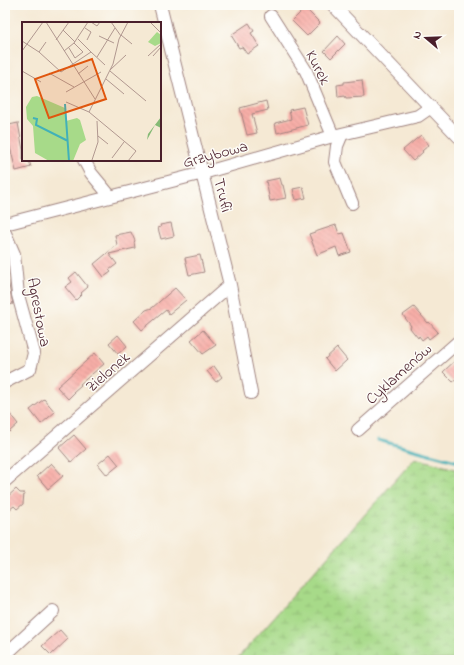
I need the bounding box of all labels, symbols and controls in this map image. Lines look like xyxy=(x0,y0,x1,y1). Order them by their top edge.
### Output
north arrow xyxy=(406,18,446,58)
inset map xyxy=(22,22,161,161)
text: N xyxy=(409,29,426,41)
street label: Kurek xyxy=(298,46,337,90)
street label: Grzybowa xyxy=(180,135,251,175)
street label: Trufli xyxy=(206,176,238,215)
street label: Agrestowa xyxy=(20,276,57,349)
street label: Cyklamenów xyxy=(361,338,438,411)
street label: Zielonek xyxy=(81,346,137,399)

